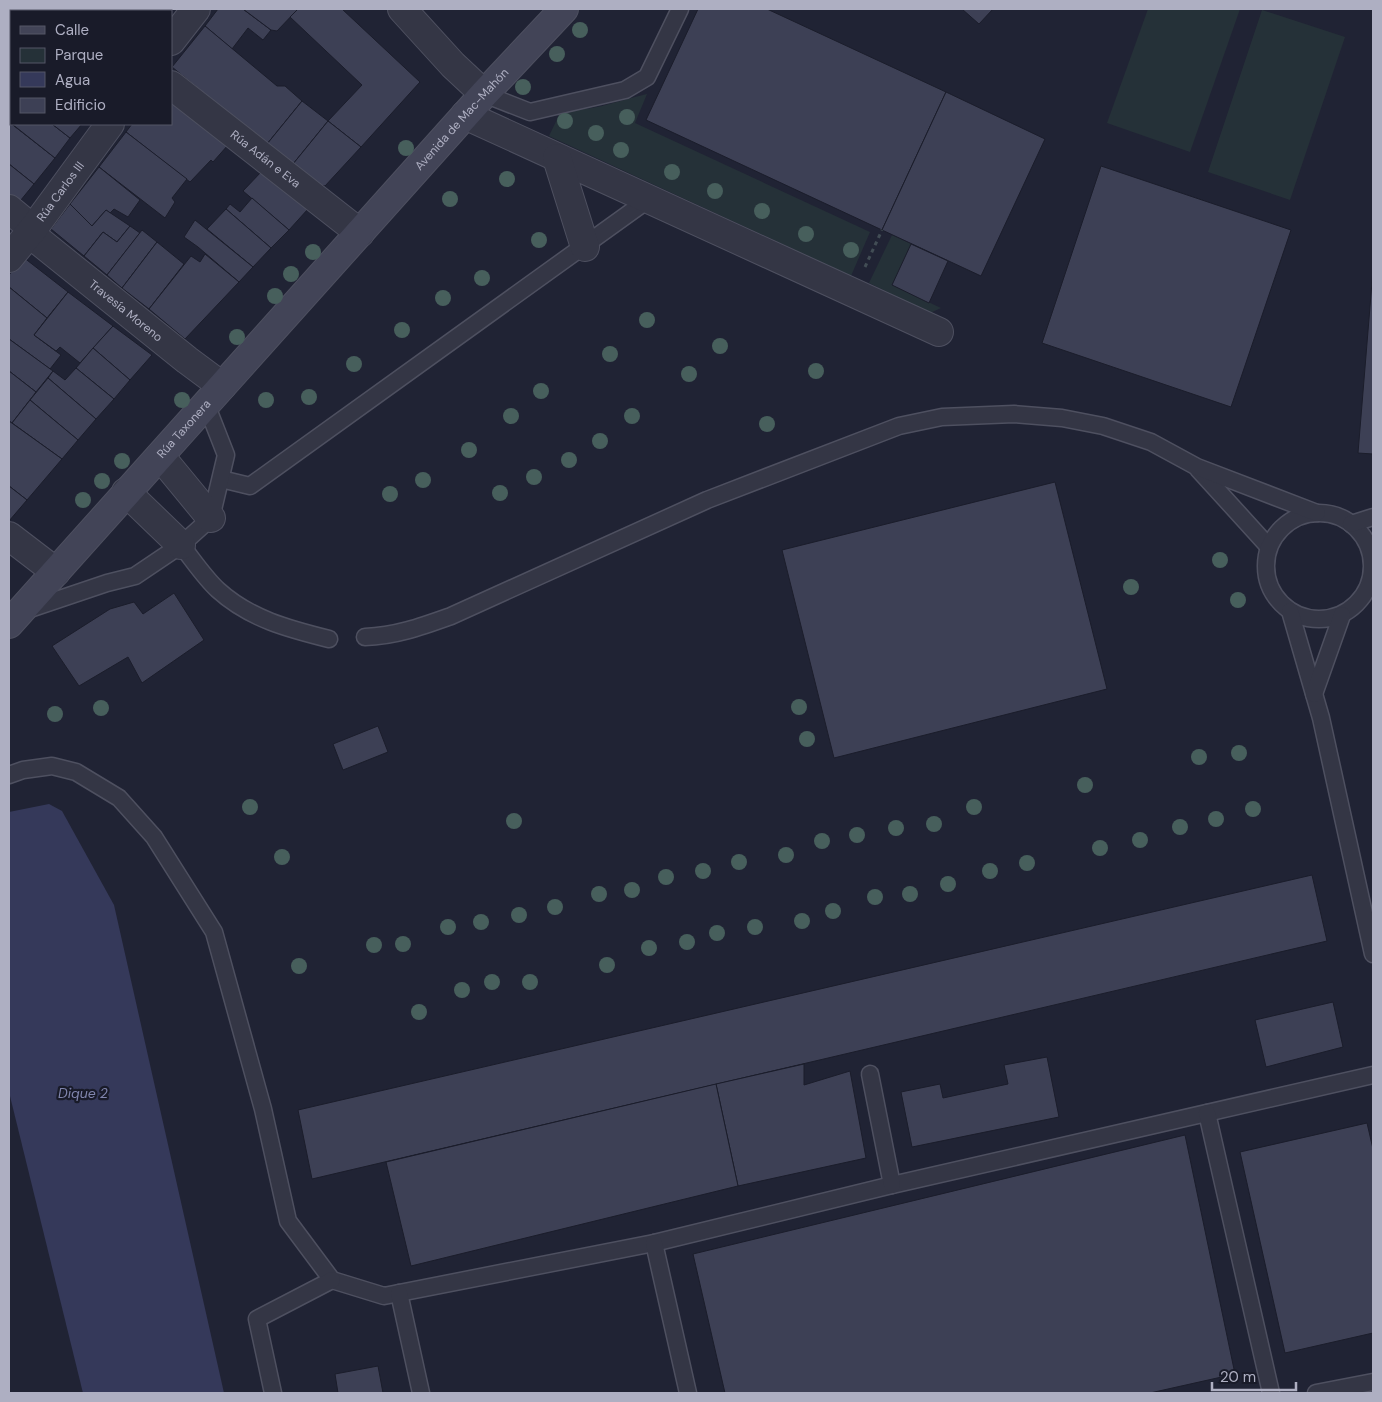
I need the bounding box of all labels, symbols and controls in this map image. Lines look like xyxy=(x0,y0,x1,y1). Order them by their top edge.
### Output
legend xyxy=(10,10,172,125)
text: Calle xyxy=(55,20,89,40)
text: Parque xyxy=(55,45,103,65)
street label: Avenida de Mac-Mahón xyxy=(411,65,512,174)
text: Agua xyxy=(55,70,90,90)
text: Edificio xyxy=(55,95,106,115)
street label: Rúa Adán e Eva xyxy=(227,126,304,191)
street label: Rúa Carlos III xyxy=(33,158,88,225)
street label: Travesía Moreno xyxy=(85,276,166,345)
street label: Rúa Taxonera xyxy=(153,396,214,462)
water label: Dique 2 xyxy=(58,1084,108,1102)
scale bar xyxy=(1212,1360,1296,1392)
text: 20 m xyxy=(1220,1367,1256,1387)

